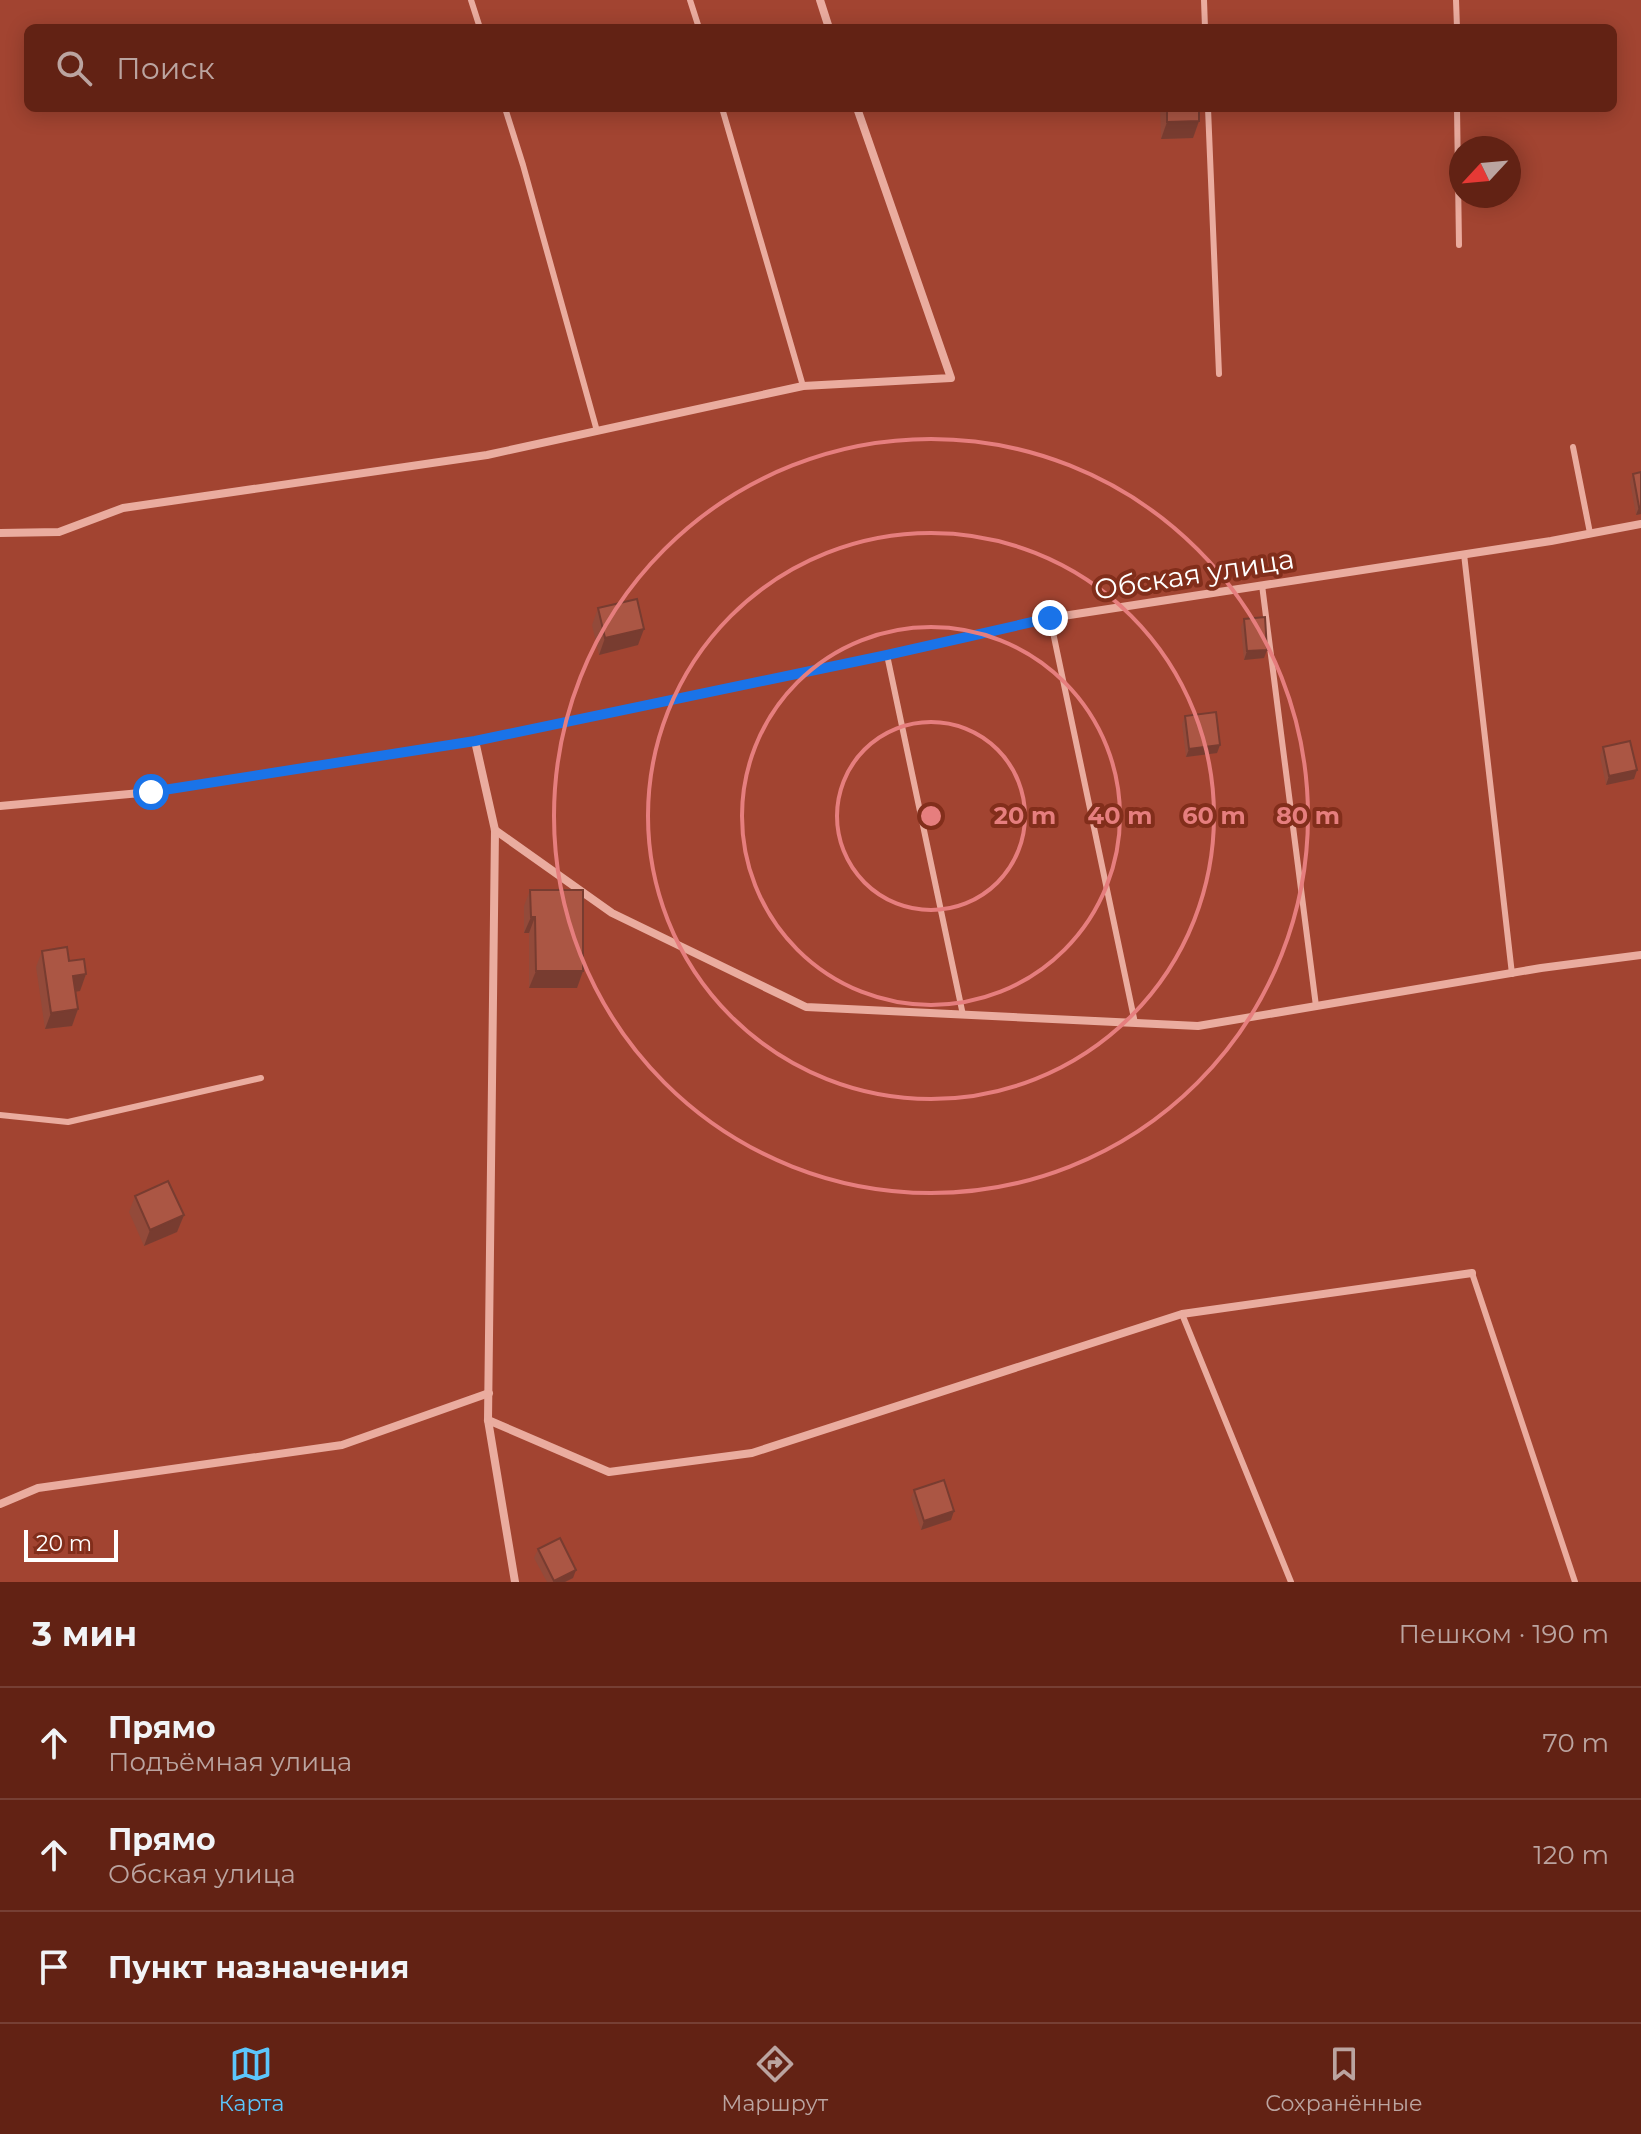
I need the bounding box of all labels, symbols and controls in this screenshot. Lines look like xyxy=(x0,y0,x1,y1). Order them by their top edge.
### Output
search box xyxy=(24,24,1617,112)
icon: search xyxy=(52,46,96,90)
text: Поиск xyxy=(116,50,215,87)
north arrow xyxy=(1449,136,1521,208)
street label: Обская улица xyxy=(1092,541,1296,607)
route end xyxy=(1032,600,1068,636)
route start xyxy=(133,774,169,810)
text: 20 m xyxy=(994,801,1056,830)
text: 40 m xyxy=(1088,801,1152,830)
text: 60 m xyxy=(1182,801,1246,830)
text: 80 m xyxy=(1276,801,1340,830)
centre of rings xyxy=(917,802,945,830)
scale bar xyxy=(24,1526,118,1562)
text: 20 m xyxy=(36,1530,92,1557)
text: 3 мин xyxy=(32,1613,137,1655)
text: Пешком · 190 m xyxy=(1399,1618,1609,1650)
text: Прямо xyxy=(108,1709,216,1746)
icon: ahead xyxy=(32,1721,76,1765)
text: 70 m xyxy=(1543,1727,1609,1759)
text: Подъёмная улица xyxy=(108,1746,352,1778)
text: Прямо xyxy=(108,1821,216,1858)
icon: ahead xyxy=(32,1833,76,1877)
text: 120 m xyxy=(1533,1839,1609,1871)
text: Обская улица xyxy=(108,1858,296,1890)
icon: arrive xyxy=(32,1945,76,1989)
text: Пункт назначения xyxy=(108,1949,409,1986)
tab: Карта xyxy=(218,2042,284,2117)
tab: Маршрут xyxy=(721,2042,828,2117)
tab: Сохранённые xyxy=(1265,2042,1423,2117)

